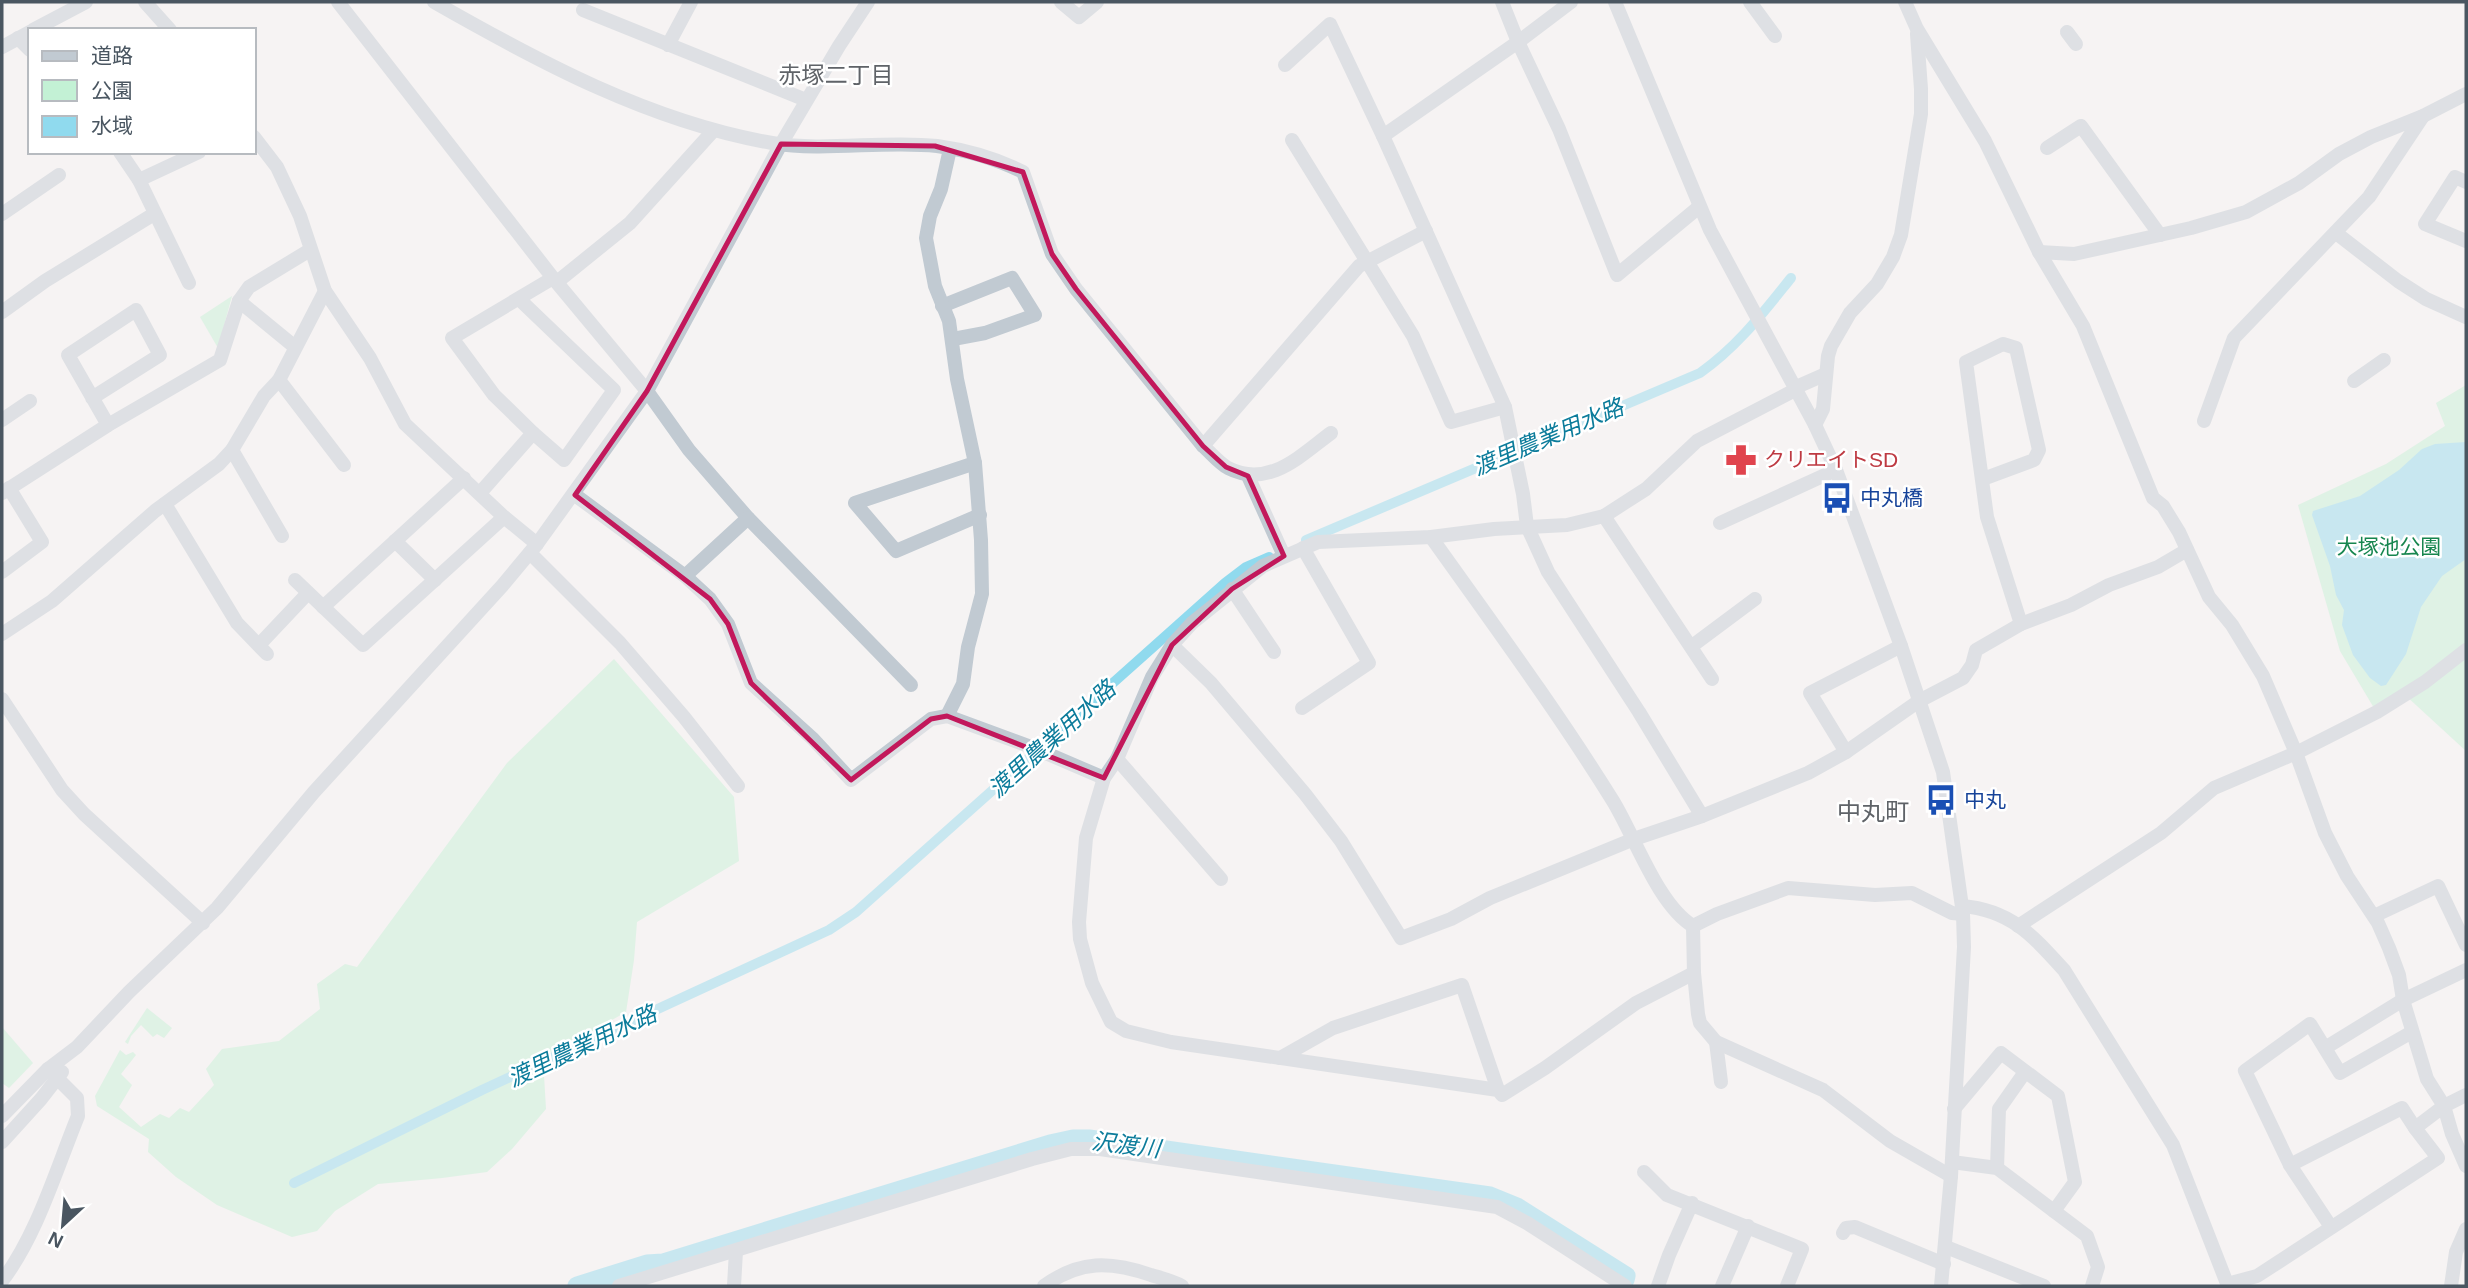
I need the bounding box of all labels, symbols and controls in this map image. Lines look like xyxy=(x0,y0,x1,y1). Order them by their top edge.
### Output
legend xyxy=(28,28,256,154)
text: 道路 xyxy=(91,44,133,67)
district label: 赤塚二丁目 xyxy=(779,62,894,88)
text: 公園 xyxy=(91,79,133,102)
text: 水域 xyxy=(91,114,133,137)
water label: 渡里農業用水路 xyxy=(1469,393,1629,480)
pharmacy icon: クリエイトSD xyxy=(1724,443,1758,477)
place label: クリエイトSD xyxy=(1764,448,1898,471)
bus stop icon: 中丸橋 xyxy=(1820,481,1854,515)
place label: 中丸橋 xyxy=(1860,486,1923,509)
park label: 大塚池公園 xyxy=(2337,535,2442,558)
water label: 渡里農業用水路 xyxy=(983,674,1122,803)
bus stop icon: 中丸 xyxy=(1924,783,1958,817)
place label: 中丸 xyxy=(1964,788,2006,811)
district label: 中丸町 xyxy=(1837,798,1909,825)
water label: 渡里農業用水路 xyxy=(504,999,662,1092)
water label: 沢渡川 xyxy=(1090,1128,1165,1162)
north arrow xyxy=(28,1190,98,1260)
text: N xyxy=(45,1227,67,1252)

